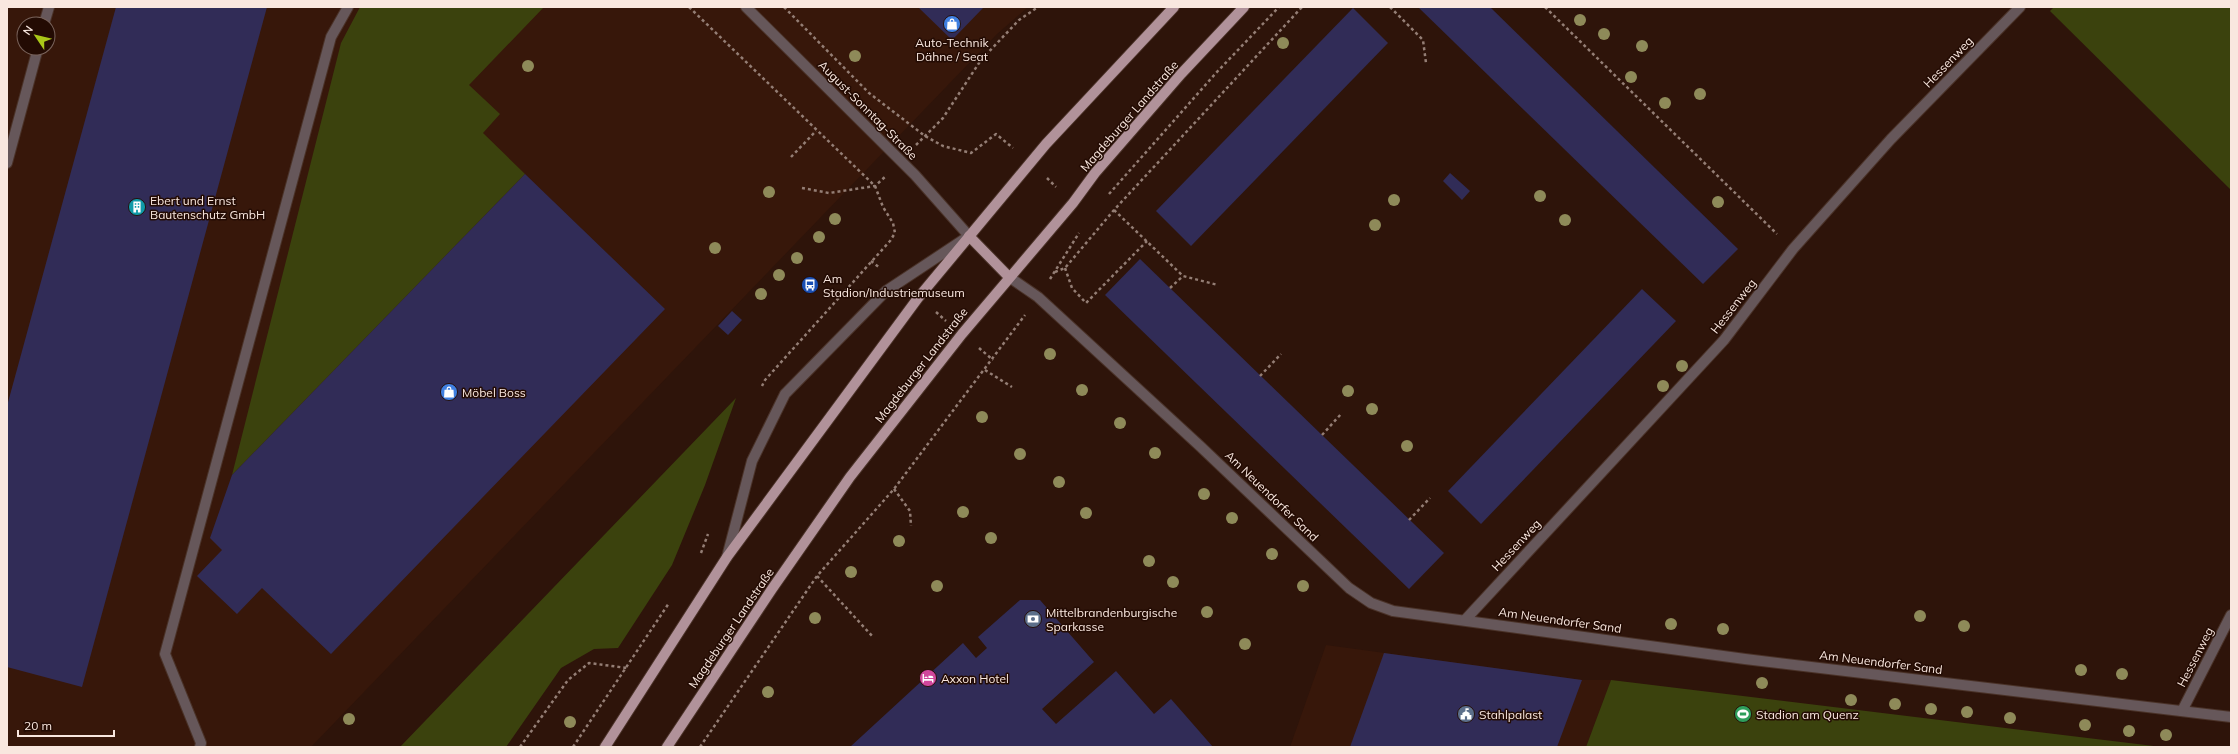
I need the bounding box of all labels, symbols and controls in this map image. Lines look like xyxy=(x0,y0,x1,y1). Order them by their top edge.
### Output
shop icon: Auto-Technik Dähne / Seat xyxy=(942,14,962,34)
north arrow xyxy=(16,16,56,56)
text: N xyxy=(20,23,36,38)
street label: Hessenweg xyxy=(1920,33,1976,91)
place label: Auto-Technik Dähne / Seat xyxy=(915,35,990,64)
street label: August-Sonntag-Straße xyxy=(815,57,921,163)
street label: Magdeburger Landstraße xyxy=(1077,58,1181,174)
place label: Ebert und Ernst Bautenschutz GmbH xyxy=(150,193,265,222)
building icon: Ebert und Ernst Bautenschutz GmbH xyxy=(127,197,147,217)
place label: Am Stadion/Industriemuseum xyxy=(823,271,965,300)
bus stop icon: Am Stadion/Industriemuseum xyxy=(800,275,820,295)
street label: Hessenweg xyxy=(1707,276,1759,336)
street label: Magdeburger Landstraße xyxy=(871,305,971,425)
shop icon: Möbel Boss xyxy=(439,382,459,402)
place label: Möbel Boss xyxy=(462,385,526,400)
street label: Am Neuendorfer Sand xyxy=(1222,448,1322,544)
street label: Hessenweg xyxy=(1488,516,1544,574)
street label: Magdeburger Landstraße xyxy=(685,565,777,691)
street label: Am Neuendorfer Sand xyxy=(1498,604,1622,636)
place label: Mittelbrandenburgische Sparkasse xyxy=(1046,605,1177,634)
bank icon: Mittelbrandenburgische Sparkasse xyxy=(1023,609,1043,629)
street label: Hessenweg xyxy=(2174,625,2216,689)
street label: Am Neuendorfer Sand xyxy=(1819,647,1943,677)
hotel icon: Axxon Hotel xyxy=(918,668,938,688)
place label: Axxon Hotel xyxy=(941,671,1009,686)
public building icon: Stahlpalast xyxy=(1456,704,1476,724)
sports icon: Stadion am Quenz xyxy=(1733,704,1753,724)
place label: Stahlpalast xyxy=(1479,707,1542,722)
place label: Stadion am Quenz xyxy=(1756,707,1859,722)
scale bar xyxy=(18,712,114,738)
text: 20 m xyxy=(24,718,52,733)

